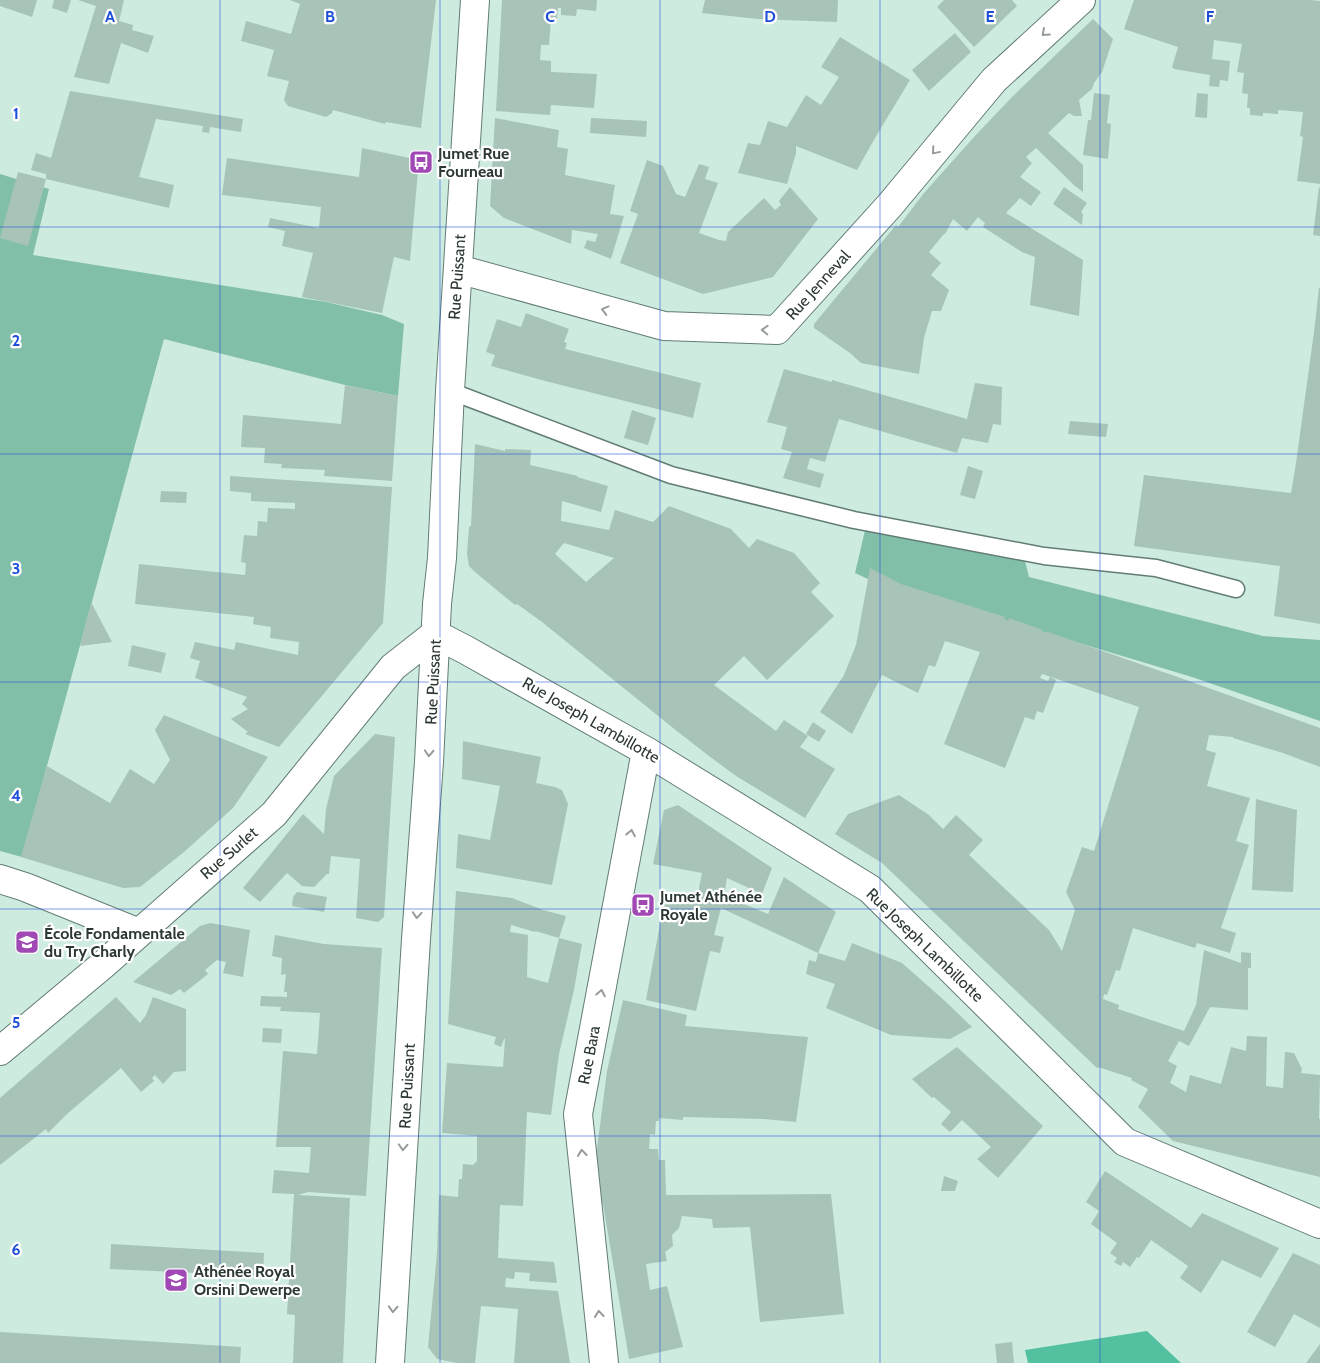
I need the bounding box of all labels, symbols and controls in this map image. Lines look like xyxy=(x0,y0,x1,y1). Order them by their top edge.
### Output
text: A xyxy=(105,7,115,26)
text: B xyxy=(325,7,335,26)
text: C xyxy=(545,7,555,26)
text: D xyxy=(764,7,776,26)
text: E xyxy=(985,7,995,26)
text: F xyxy=(1206,7,1215,26)
one-way arrow xyxy=(1042,27,1051,36)
text: 1 xyxy=(13,104,19,123)
place label: Jumet Rue Fourneau xyxy=(437,144,509,181)
one-way arrow xyxy=(931,146,940,155)
bus stop icon: Jumet Rue Fourneau xyxy=(408,149,434,175)
street label: Rue Puissant xyxy=(445,233,470,320)
street label: Rue Jenneval xyxy=(782,246,854,324)
one-way arrow xyxy=(602,305,610,315)
one-way arrow xyxy=(761,324,769,335)
text: 2 xyxy=(12,331,20,350)
text: 3 xyxy=(12,559,20,578)
street label: Rue Puissant xyxy=(421,638,445,725)
street label: Rue Joseph Lambillotte xyxy=(519,673,663,767)
one-way arrow xyxy=(424,749,435,757)
text: 4 xyxy=(11,786,21,805)
street label: Rue Surlet xyxy=(197,823,262,883)
one-way arrow xyxy=(625,828,635,837)
street label: Rue Joseph Lambillotte xyxy=(863,884,987,1006)
place label: Jumet Athénée Royale xyxy=(659,887,762,924)
bus stop icon: Jumet Athénée Royale xyxy=(630,892,656,918)
one-way arrow xyxy=(412,911,423,919)
place label: École Fondamentale du Try Charly xyxy=(44,924,185,961)
school or university icon: École Fondamentale du Try Charly xyxy=(14,929,40,955)
one-way arrow xyxy=(595,988,606,997)
text: 5 xyxy=(12,1013,20,1032)
street label: Rue Bara xyxy=(574,1024,604,1086)
street label: Rue Puissant xyxy=(395,1042,419,1129)
one-way arrow xyxy=(397,1143,408,1151)
one-way arrow xyxy=(577,1149,588,1157)
text: 6 xyxy=(12,1240,21,1259)
place label: Athénée Royal Orsini Dewerpe xyxy=(194,1262,300,1299)
school or university icon: Athénée Royal Orsini Dewerpe xyxy=(163,1267,189,1293)
one-way arrow xyxy=(388,1305,399,1313)
one-way arrow xyxy=(594,1310,605,1318)

